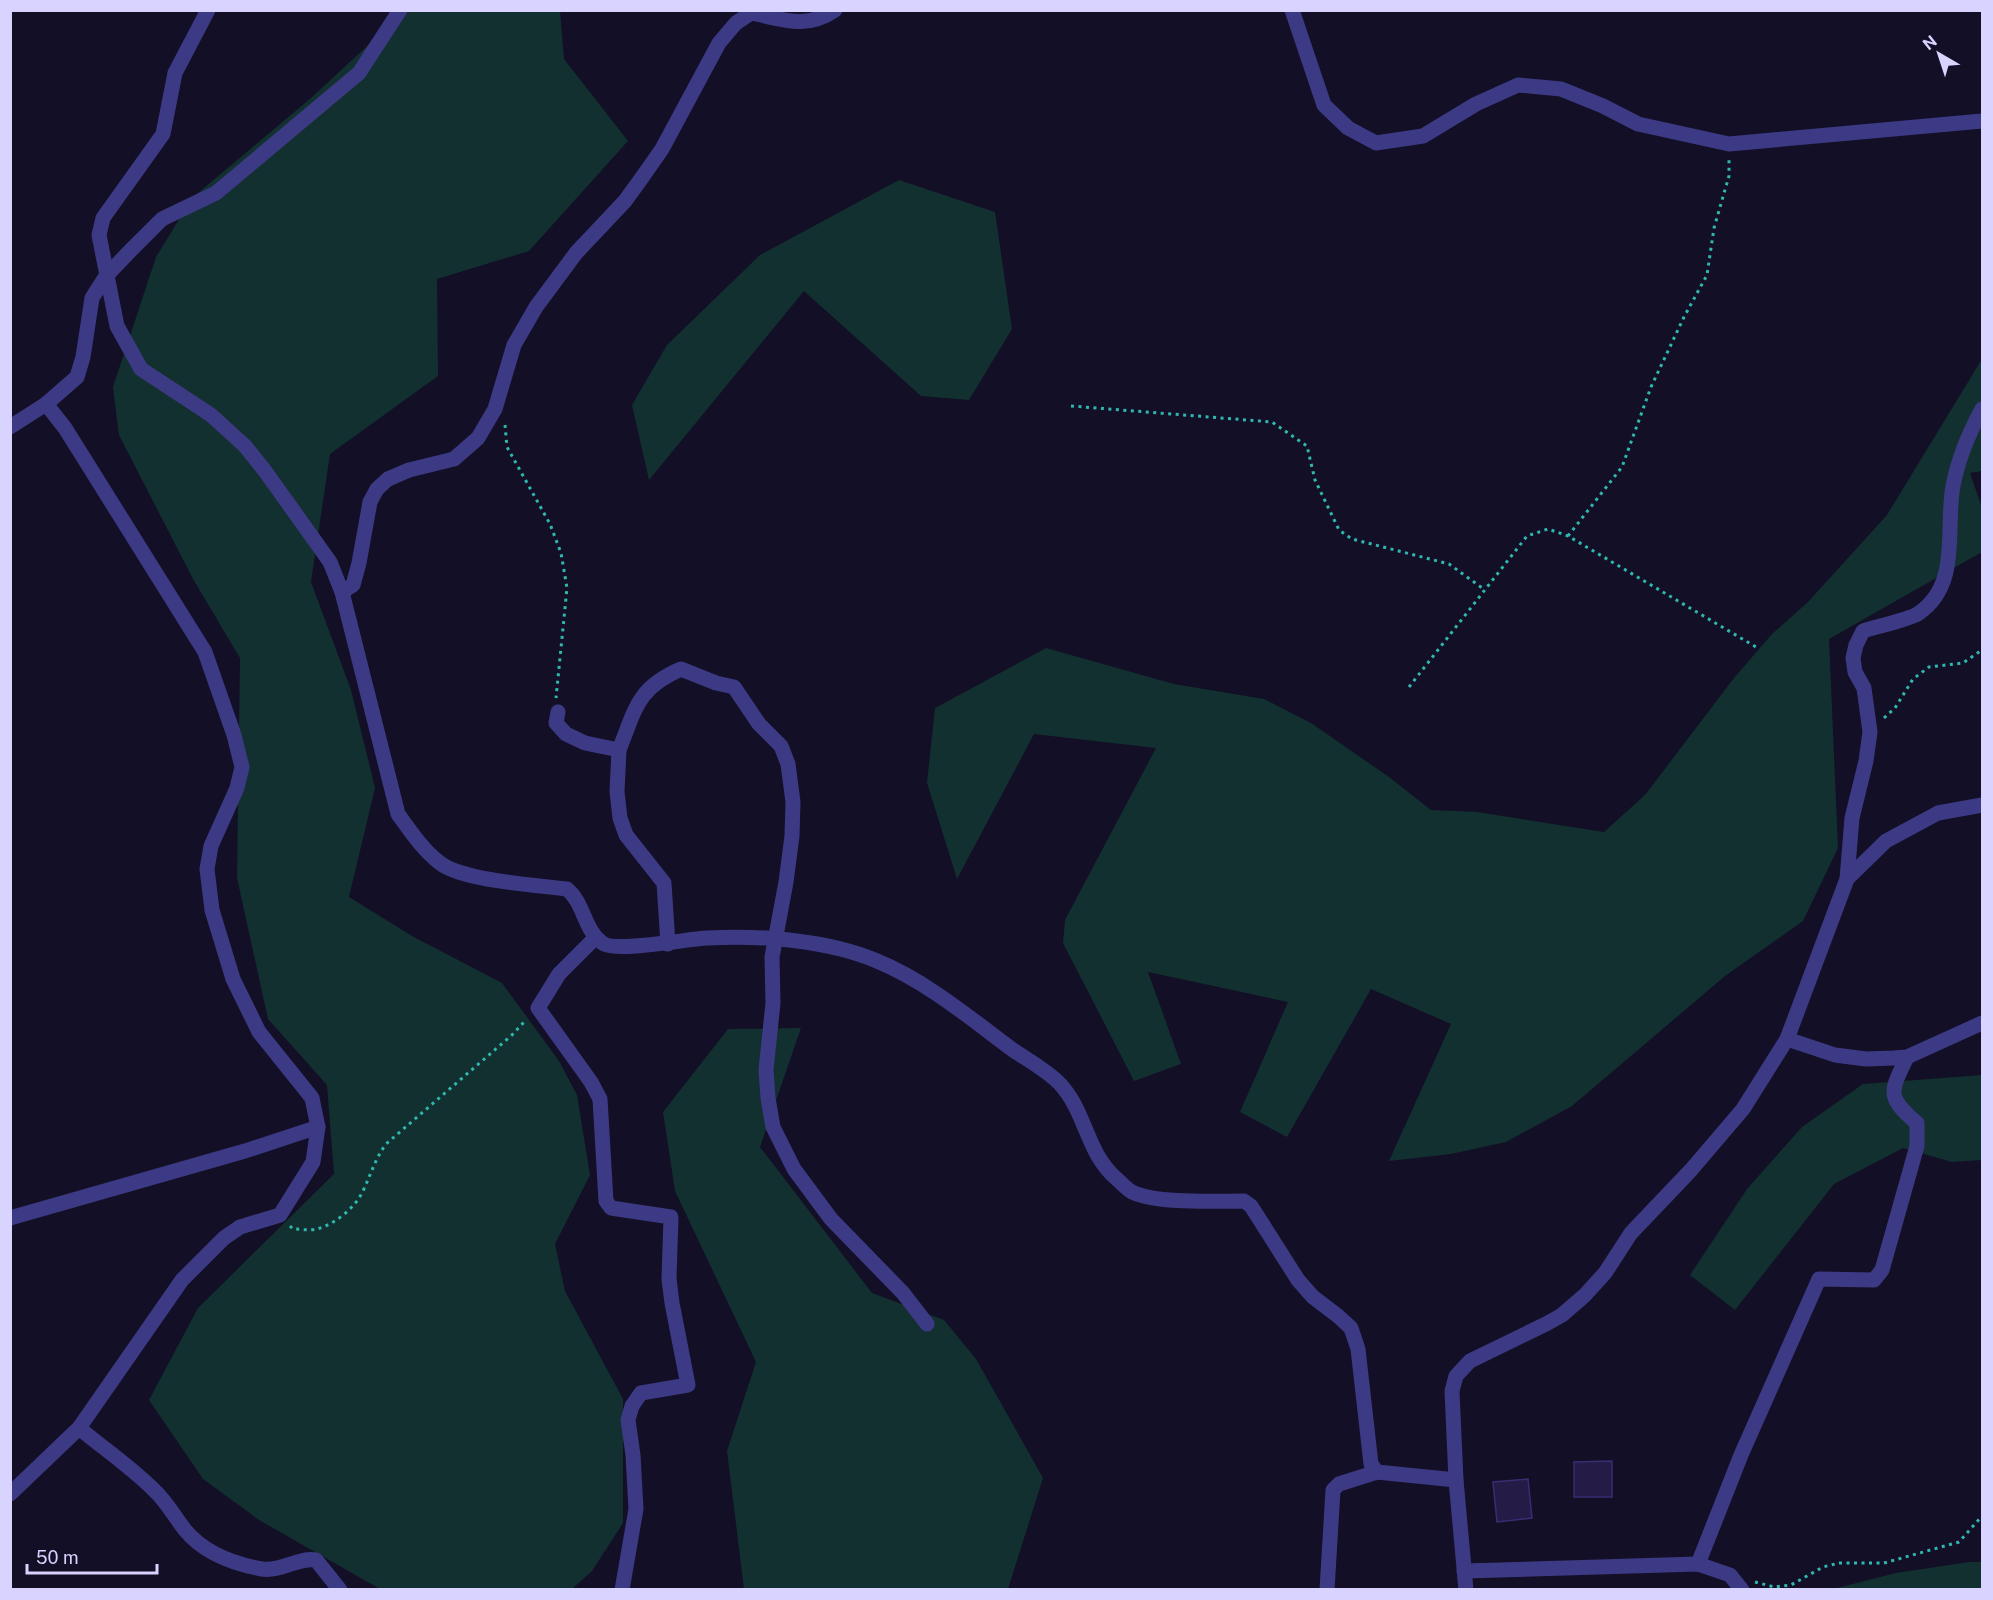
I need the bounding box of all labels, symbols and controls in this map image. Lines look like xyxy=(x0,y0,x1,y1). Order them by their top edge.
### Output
north arrow xyxy=(1909,24,1969,84)
text: N xyxy=(1919,31,1941,54)
scale bar xyxy=(27,1537,158,1575)
text: 50 m xyxy=(36,1547,79,1568)

